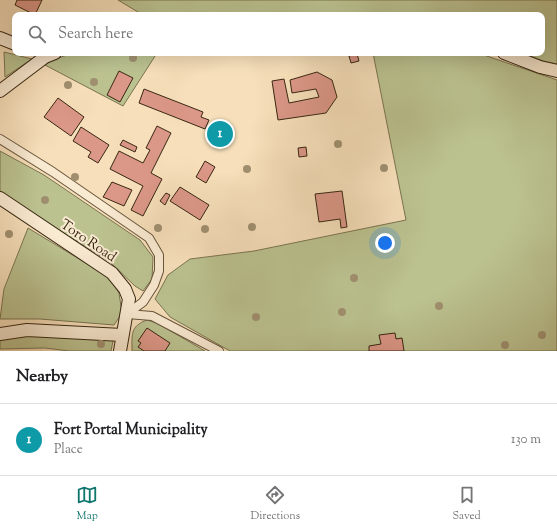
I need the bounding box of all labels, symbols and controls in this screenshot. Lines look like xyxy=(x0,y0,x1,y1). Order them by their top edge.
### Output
search box xyxy=(12,12,545,56)
icon: search xyxy=(26,23,48,45)
text: Search here xyxy=(58,24,133,45)
pin: 1 xyxy=(207,119,233,149)
street label: Toro Road xyxy=(56,216,120,268)
your location xyxy=(375,233,395,253)
text: Nearby xyxy=(16,365,68,389)
text: Fort Portal Municipality xyxy=(54,420,208,441)
text: 1 xyxy=(27,431,31,449)
text: 130 m xyxy=(511,431,541,449)
text: Place xyxy=(54,441,83,459)
tab: Map xyxy=(76,484,98,524)
tab: Directions xyxy=(251,484,300,524)
tab: Saved xyxy=(453,484,481,524)

